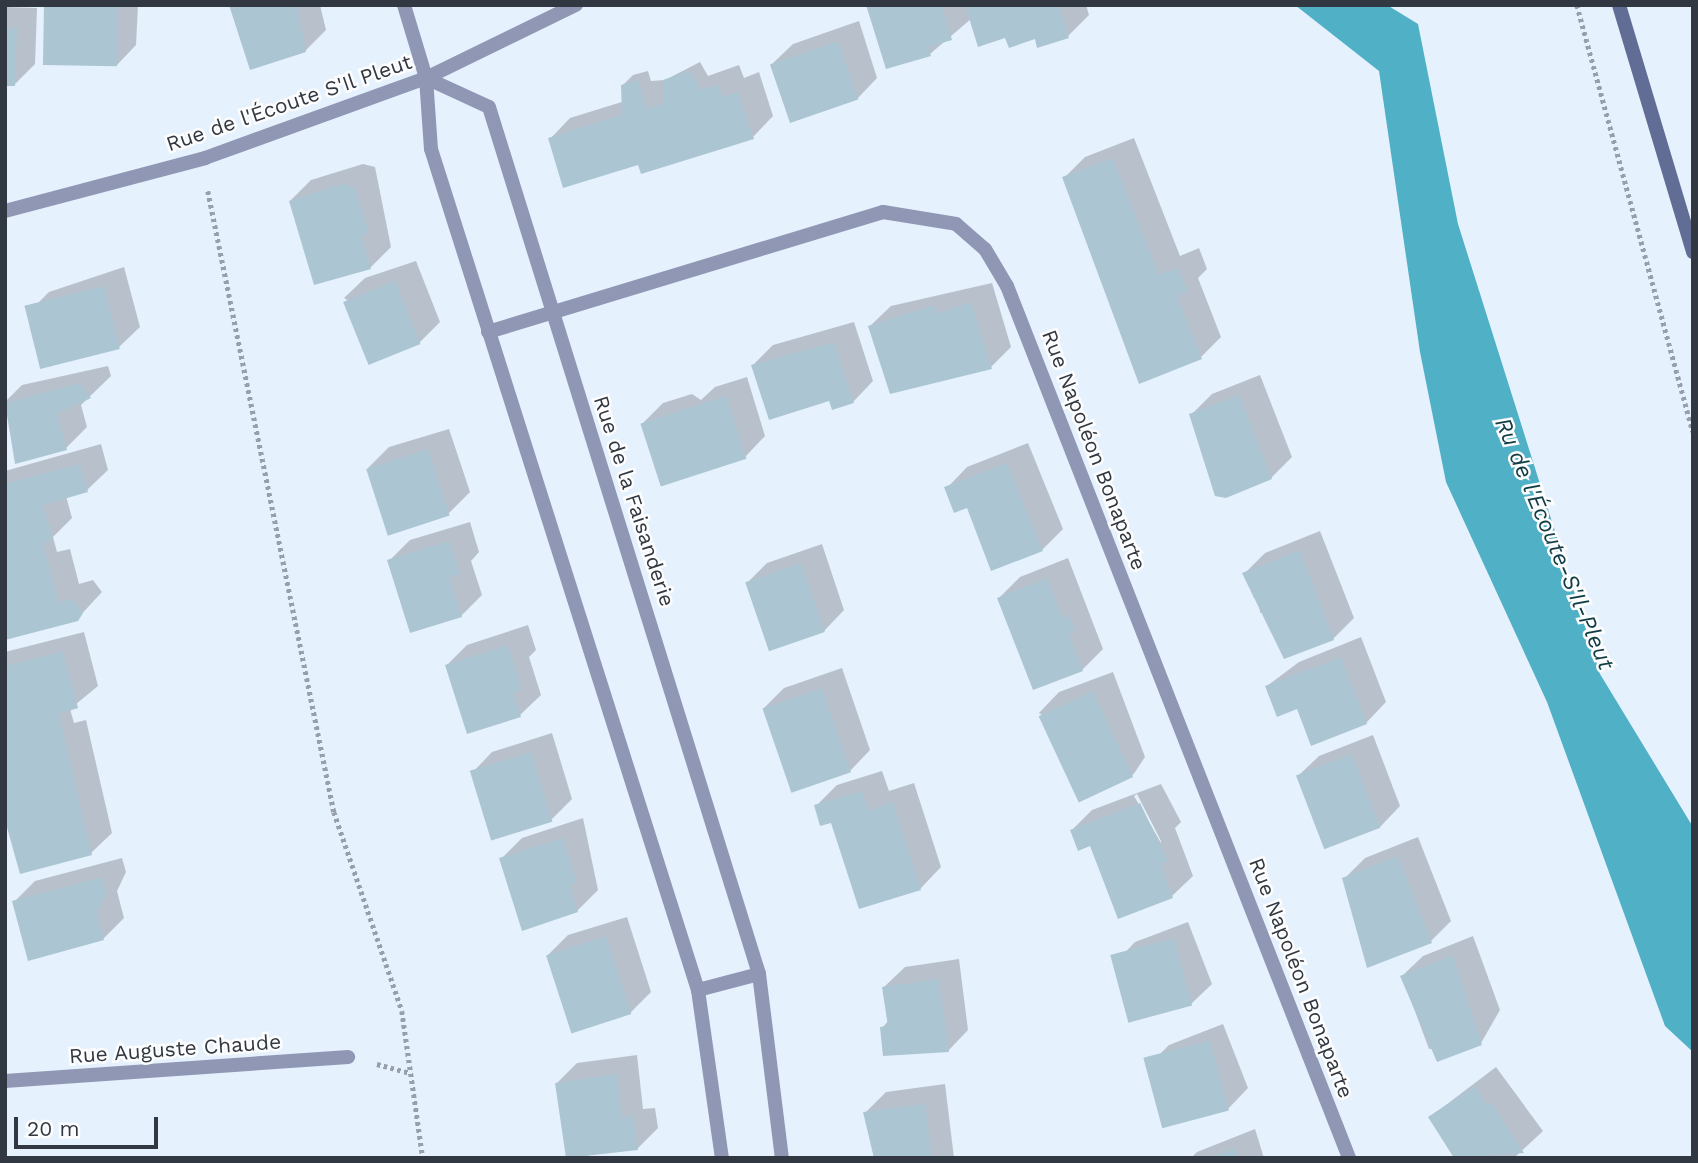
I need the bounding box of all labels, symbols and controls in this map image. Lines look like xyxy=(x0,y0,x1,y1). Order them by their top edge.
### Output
street label: Rue de l'Écoute S'Il Pleut xyxy=(163,49,415,157)
street label: Rue Napoléon Bonaparte xyxy=(1036,326,1152,574)
street label: Rue de la Faisanderie xyxy=(588,392,680,610)
water label: Ru de l'Écoute-S'Il-Pleut xyxy=(1488,414,1620,674)
street label: Rue Napoléon Bonaparte xyxy=(1243,854,1359,1102)
street label: Rue Auguste Chaude xyxy=(68,1029,282,1069)
scale bar xyxy=(18,1104,161,1148)
text: 20 m xyxy=(27,1116,79,1141)

